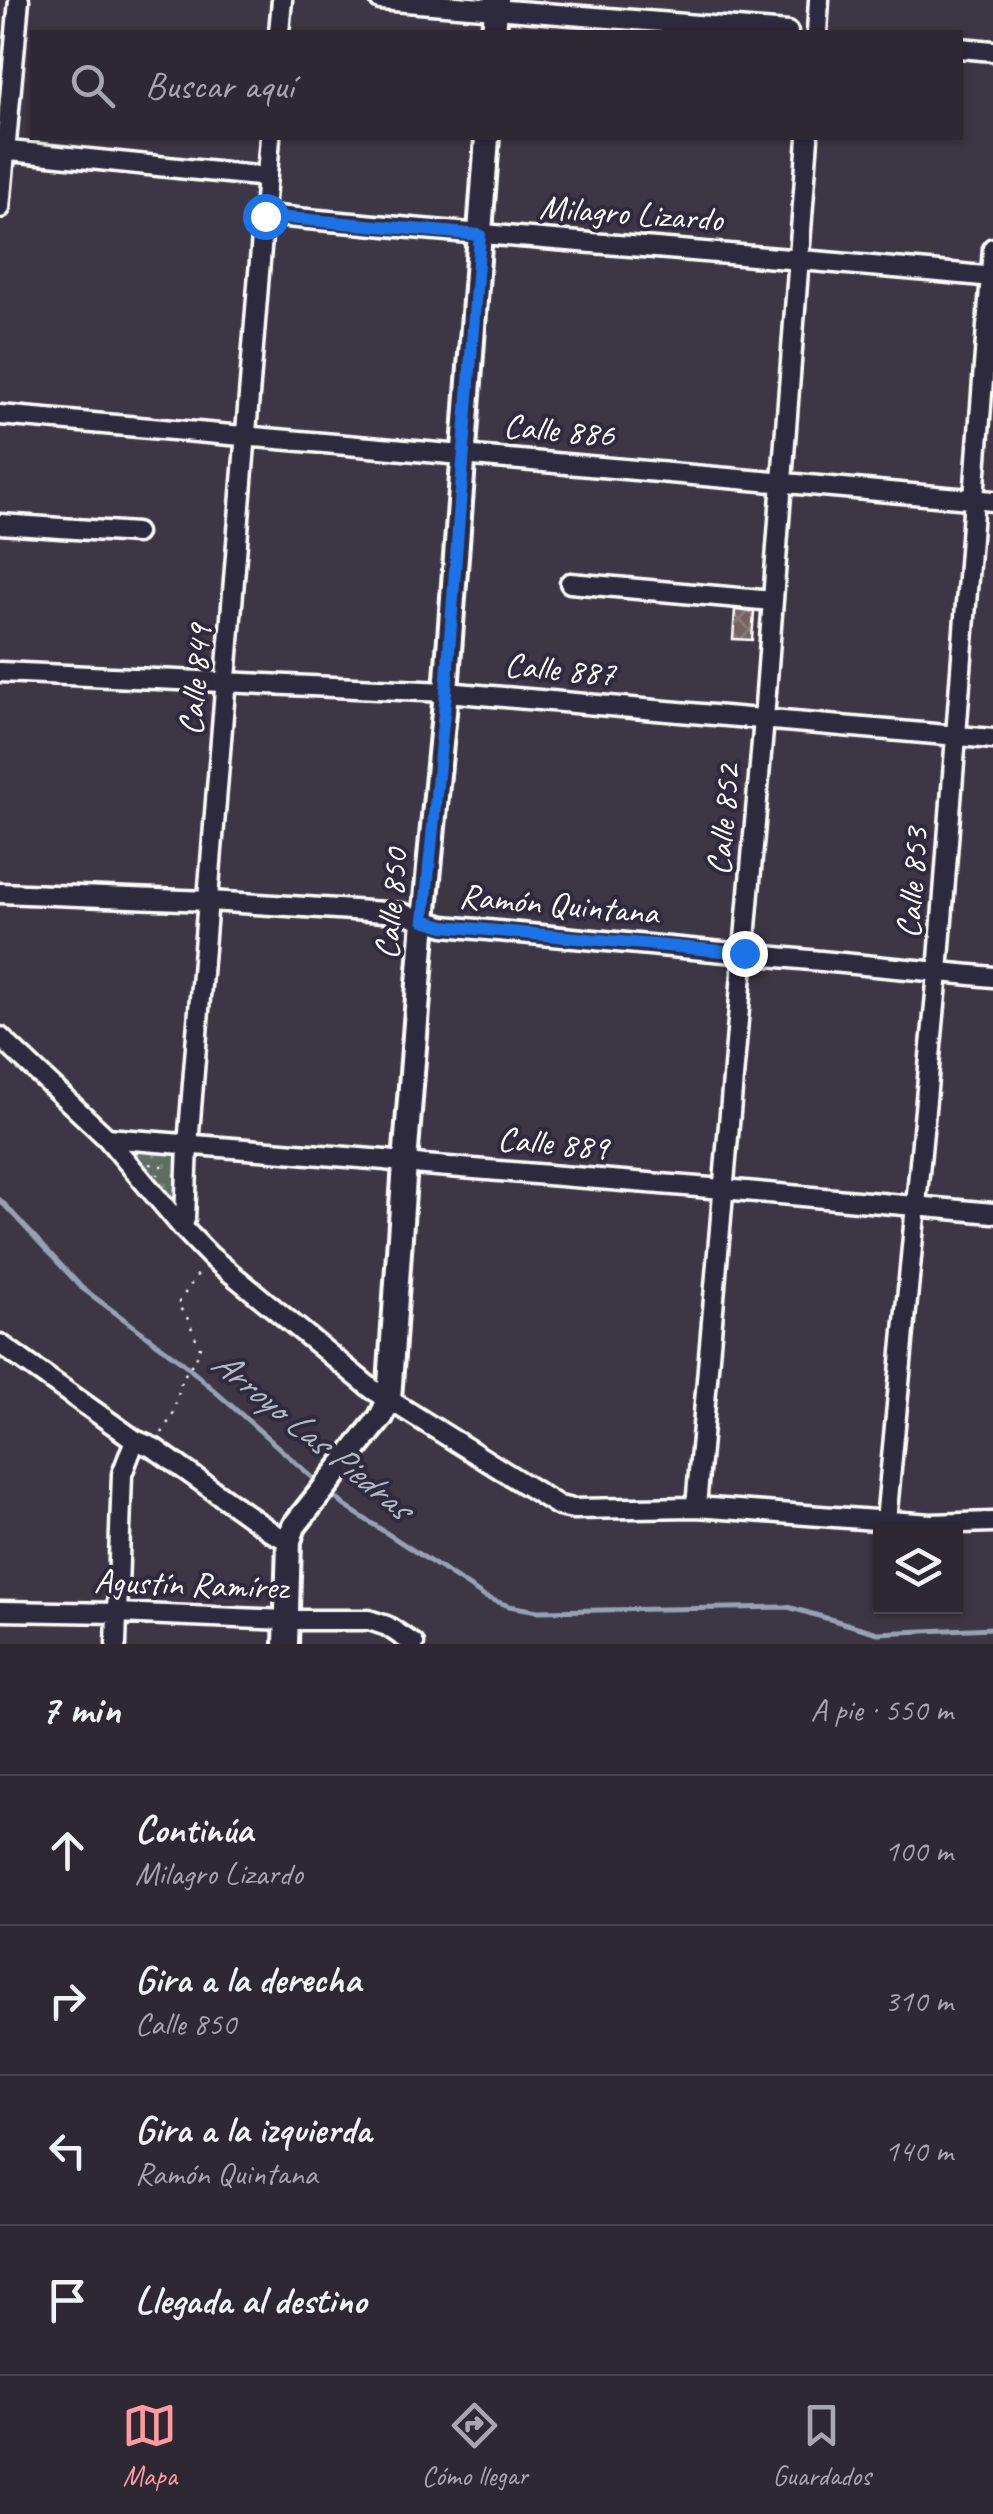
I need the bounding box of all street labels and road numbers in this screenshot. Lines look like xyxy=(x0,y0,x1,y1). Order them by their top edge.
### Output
street label: Milagro Lizardo xyxy=(538,184,726,242)
street label: Calle 886 xyxy=(502,403,617,457)
street label: Calle 849 xyxy=(168,620,223,737)
street label: Calle 887 xyxy=(503,642,619,696)
street label: Calle 852 xyxy=(696,760,751,877)
street label: Calle 853 xyxy=(886,824,938,940)
street label: Calle 850 xyxy=(364,845,418,961)
street label: Ramón Quintana xyxy=(458,873,663,935)
street label: Calle 889 xyxy=(496,1116,613,1171)
street label: Agustín Ramírez xyxy=(93,1558,292,1610)

